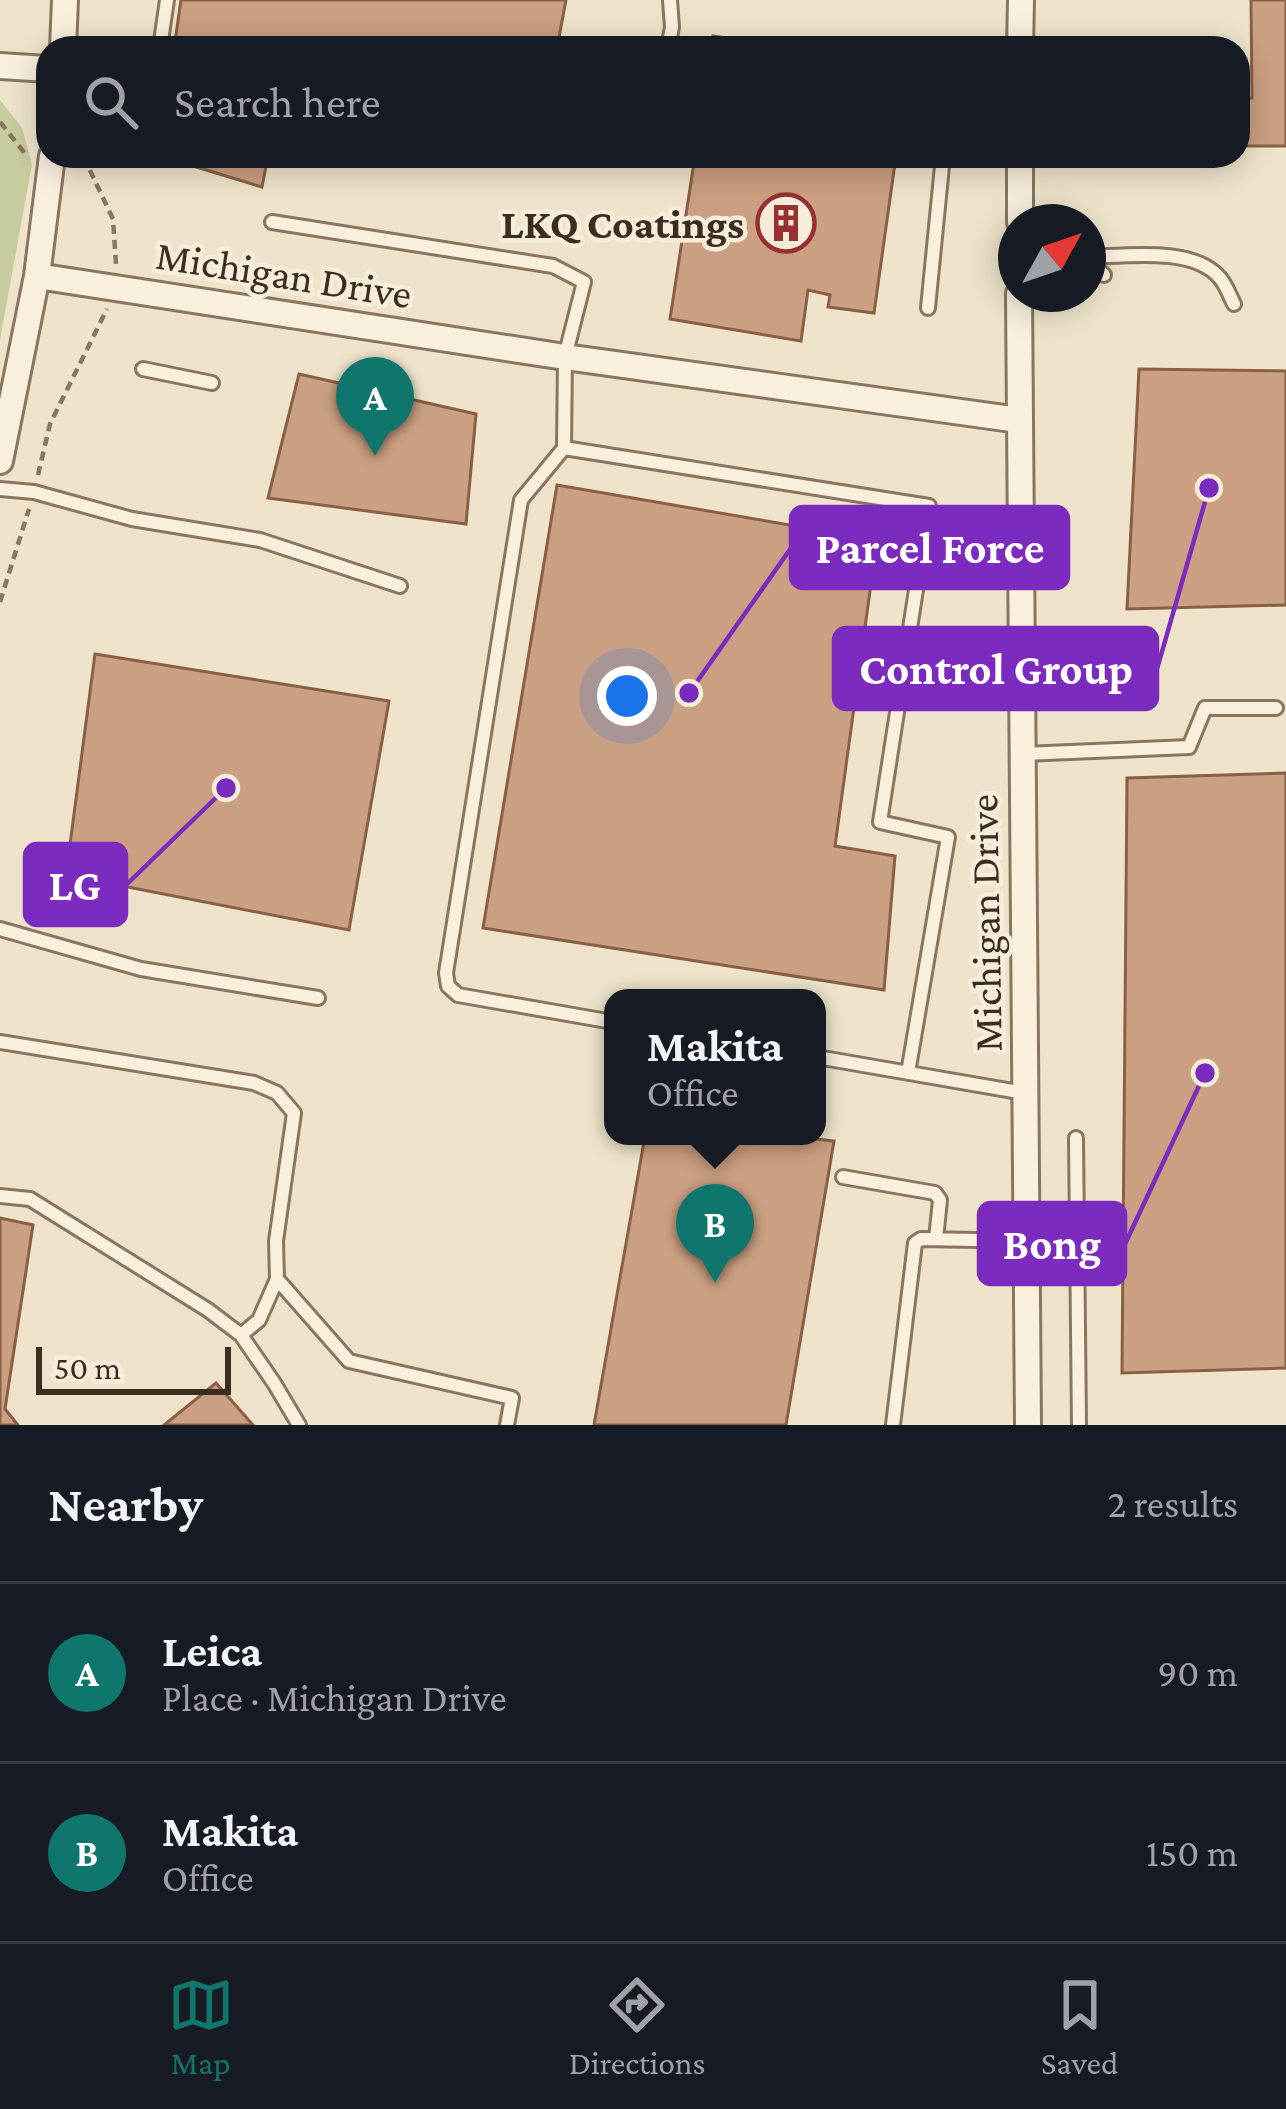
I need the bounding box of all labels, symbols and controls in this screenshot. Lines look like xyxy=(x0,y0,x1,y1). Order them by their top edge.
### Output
search box xyxy=(36,36,1250,168)
icon: search xyxy=(78,69,144,135)
text: Search here xyxy=(174,77,381,127)
building icon: LKQ Coatings xyxy=(755,192,817,254)
place label: LKQ Coatings xyxy=(501,200,744,247)
north arrow xyxy=(998,204,1106,312)
street label: Michigan Drive xyxy=(153,231,415,317)
pin: A xyxy=(336,357,414,456)
callout: Parcel Force xyxy=(791,507,1068,588)
text: Parcel Force xyxy=(815,523,1045,573)
callout: Control Group xyxy=(834,628,1157,709)
text: Control Group xyxy=(859,644,1133,694)
your location xyxy=(597,666,657,726)
street label: Michigan Drive xyxy=(959,794,1011,1052)
callout: LG xyxy=(25,844,126,925)
text: LG xyxy=(49,860,102,910)
popup xyxy=(604,989,826,1145)
text: Makita xyxy=(647,1021,783,1071)
text: Office xyxy=(647,1071,738,1114)
pin: B xyxy=(676,1184,754,1283)
callout: Bong xyxy=(979,1203,1125,1284)
text: Bong xyxy=(1003,1219,1101,1269)
scale bar xyxy=(36,1341,231,1394)
text: 50 m xyxy=(54,1349,121,1386)
text: Nearby xyxy=(48,1475,203,1532)
text: 2 results xyxy=(1108,1482,1238,1525)
text: Leica xyxy=(162,1626,262,1676)
text: A xyxy=(75,1651,99,1694)
text: 90 m xyxy=(1157,1651,1238,1694)
text: Place · Michigan Drive xyxy=(162,1676,507,1719)
text: Makita xyxy=(162,1806,299,1856)
text: B xyxy=(76,1831,98,1874)
text: 150 m xyxy=(1146,1831,1238,1874)
text: Office xyxy=(162,1856,254,1899)
tab: Map xyxy=(168,1972,234,2081)
tab: Directions xyxy=(569,1972,706,2081)
tab: Saved xyxy=(1041,1972,1118,2081)

